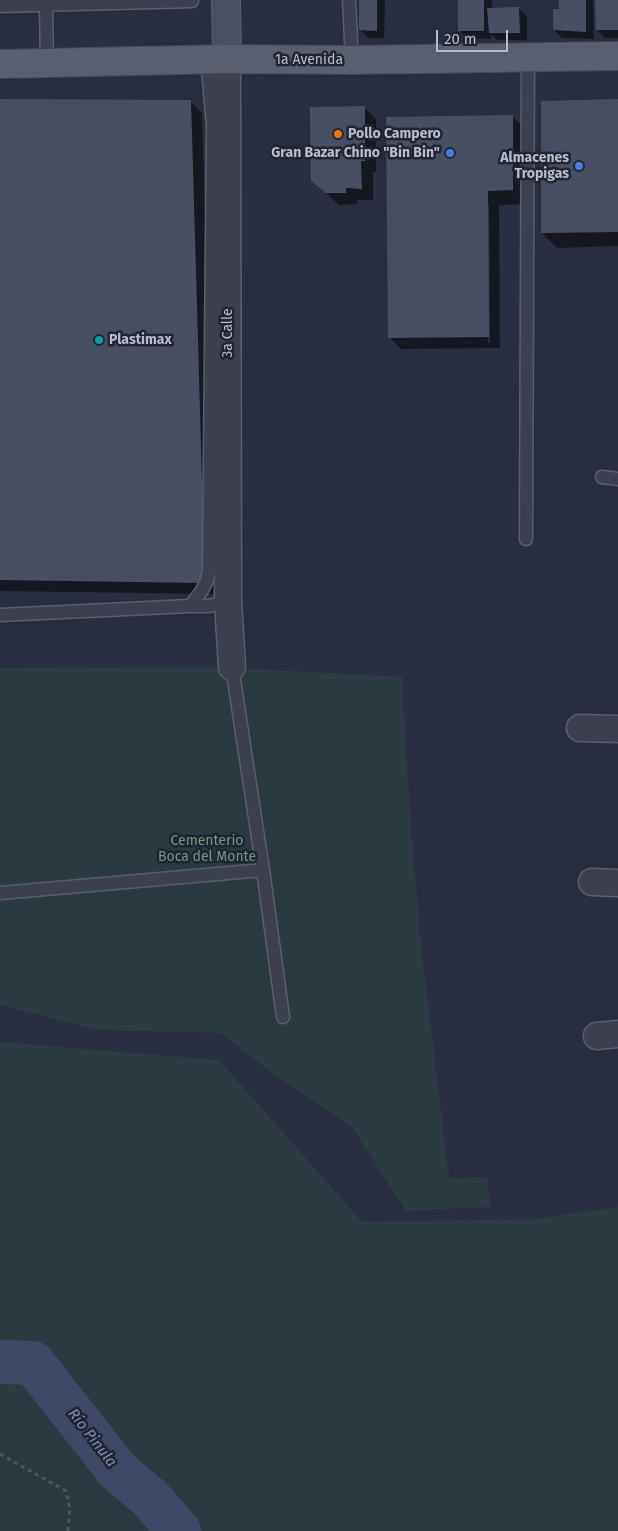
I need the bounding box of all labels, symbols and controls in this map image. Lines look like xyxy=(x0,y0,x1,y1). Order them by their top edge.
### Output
scale bar xyxy=(438,20,510,52)
text: 20 m xyxy=(444,30,477,48)
street label: 1a Avenida xyxy=(275,52,343,68)
place label: Pollo Campero xyxy=(348,126,441,142)
marker: Pollo Campero xyxy=(332,128,344,140)
place label: Gran Bazar Chino "Bin Bin" xyxy=(271,145,440,161)
marker: Gran Bazar Chino "Bin Bin" xyxy=(444,147,456,159)
place label: Almacenes Tropigas xyxy=(500,150,569,182)
marker: Almacenes Tropigas xyxy=(573,160,585,172)
street label: 3a Calle xyxy=(220,308,236,358)
place label: Plastimax xyxy=(109,332,172,348)
marker: Plastimax xyxy=(93,334,105,346)
park label: Cementerio Boca del Monte xyxy=(158,833,256,866)
water label: Río Pinula xyxy=(64,1405,120,1471)

